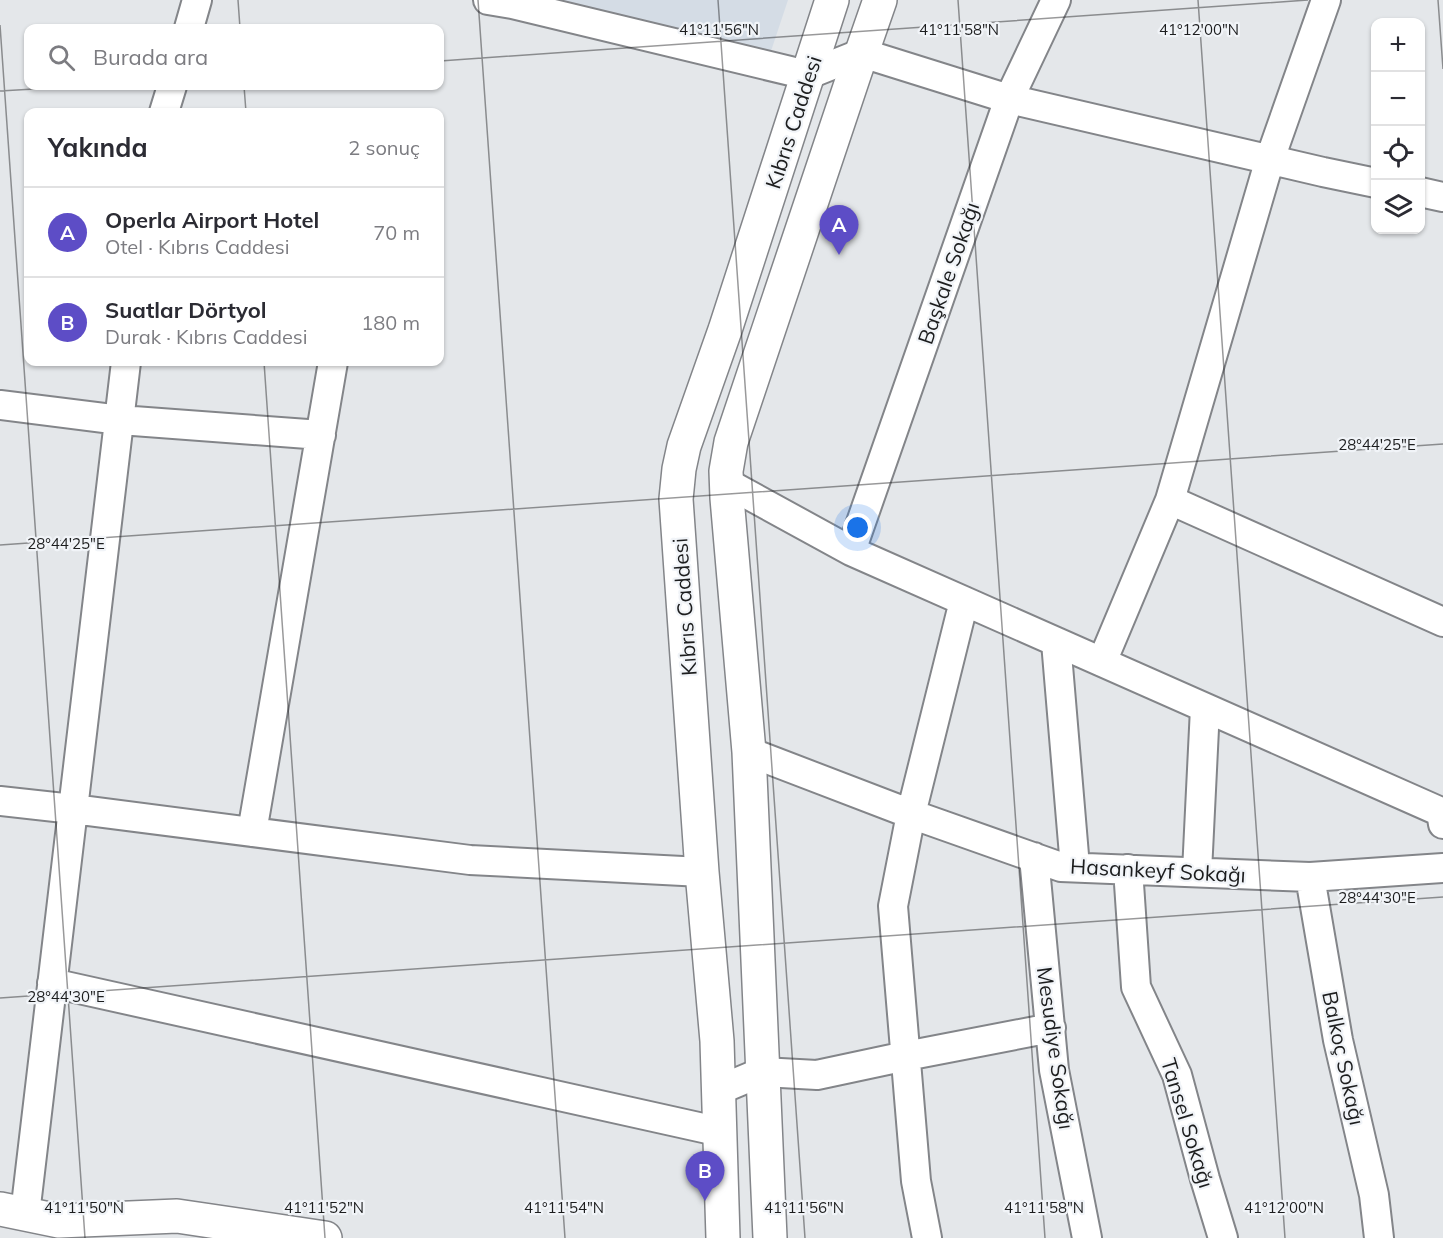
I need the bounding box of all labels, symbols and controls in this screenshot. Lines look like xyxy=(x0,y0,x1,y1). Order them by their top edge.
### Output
map controls xyxy=(1371,18,1425,234)
button: + xyxy=(1371,18,1425,72)
text: 41°11'56"N xyxy=(679,20,759,39)
text: 41°11'58"N xyxy=(919,20,999,39)
text: 41°12'00"N xyxy=(1159,20,1239,39)
search box xyxy=(24,24,444,90)
icon: search xyxy=(45,41,78,74)
text: Burada ara xyxy=(93,43,208,71)
street label: Kıbrıs Caddesi xyxy=(759,52,827,192)
button: − xyxy=(1371,72,1425,126)
button: locate xyxy=(1371,126,1425,180)
text: Yakında xyxy=(48,131,148,164)
text: 2 sonuç xyxy=(348,135,420,160)
button: layers xyxy=(1371,180,1425,234)
street label: Başkale Sokağı xyxy=(912,199,984,347)
text: Operla Airport Hotel xyxy=(105,206,319,234)
pin: A xyxy=(820,206,858,255)
text: A xyxy=(60,220,75,245)
text: 70 m xyxy=(373,220,420,245)
text: Otel · Kıbrıs Caddesi xyxy=(105,234,290,259)
text: Suatlar Dörtyol xyxy=(105,296,266,324)
text: B xyxy=(61,310,74,335)
text: 180 m xyxy=(361,310,420,335)
text: Durak · Kıbrıs Caddesi xyxy=(105,324,308,349)
text: 28°44'25"E xyxy=(1338,435,1416,454)
your location xyxy=(843,513,872,542)
text: 28°44'25"E xyxy=(27,534,105,553)
street label: Kıbrıs Caddesi xyxy=(666,537,702,677)
street label: Hasankeyf Sokağı xyxy=(1070,852,1246,888)
text: 28°44'30"E xyxy=(1338,888,1416,907)
street label: Mesudiye Sokağı xyxy=(1032,965,1080,1131)
text: 28°44'30"E xyxy=(27,987,105,1006)
street label: Balkoç Sokağı xyxy=(1317,989,1371,1127)
street label: Tansel Sokağı xyxy=(1156,1055,1220,1191)
pin: B xyxy=(686,1152,724,1201)
text: 41°11'50"N xyxy=(44,1198,124,1217)
text: 41°11'52"N xyxy=(284,1198,364,1217)
text: 41°11'54"N xyxy=(524,1198,604,1217)
text: 41°11'56"N xyxy=(764,1198,844,1217)
text: 41°11'58"N xyxy=(1004,1198,1084,1217)
text: 41°12'00"N xyxy=(1244,1198,1324,1217)

